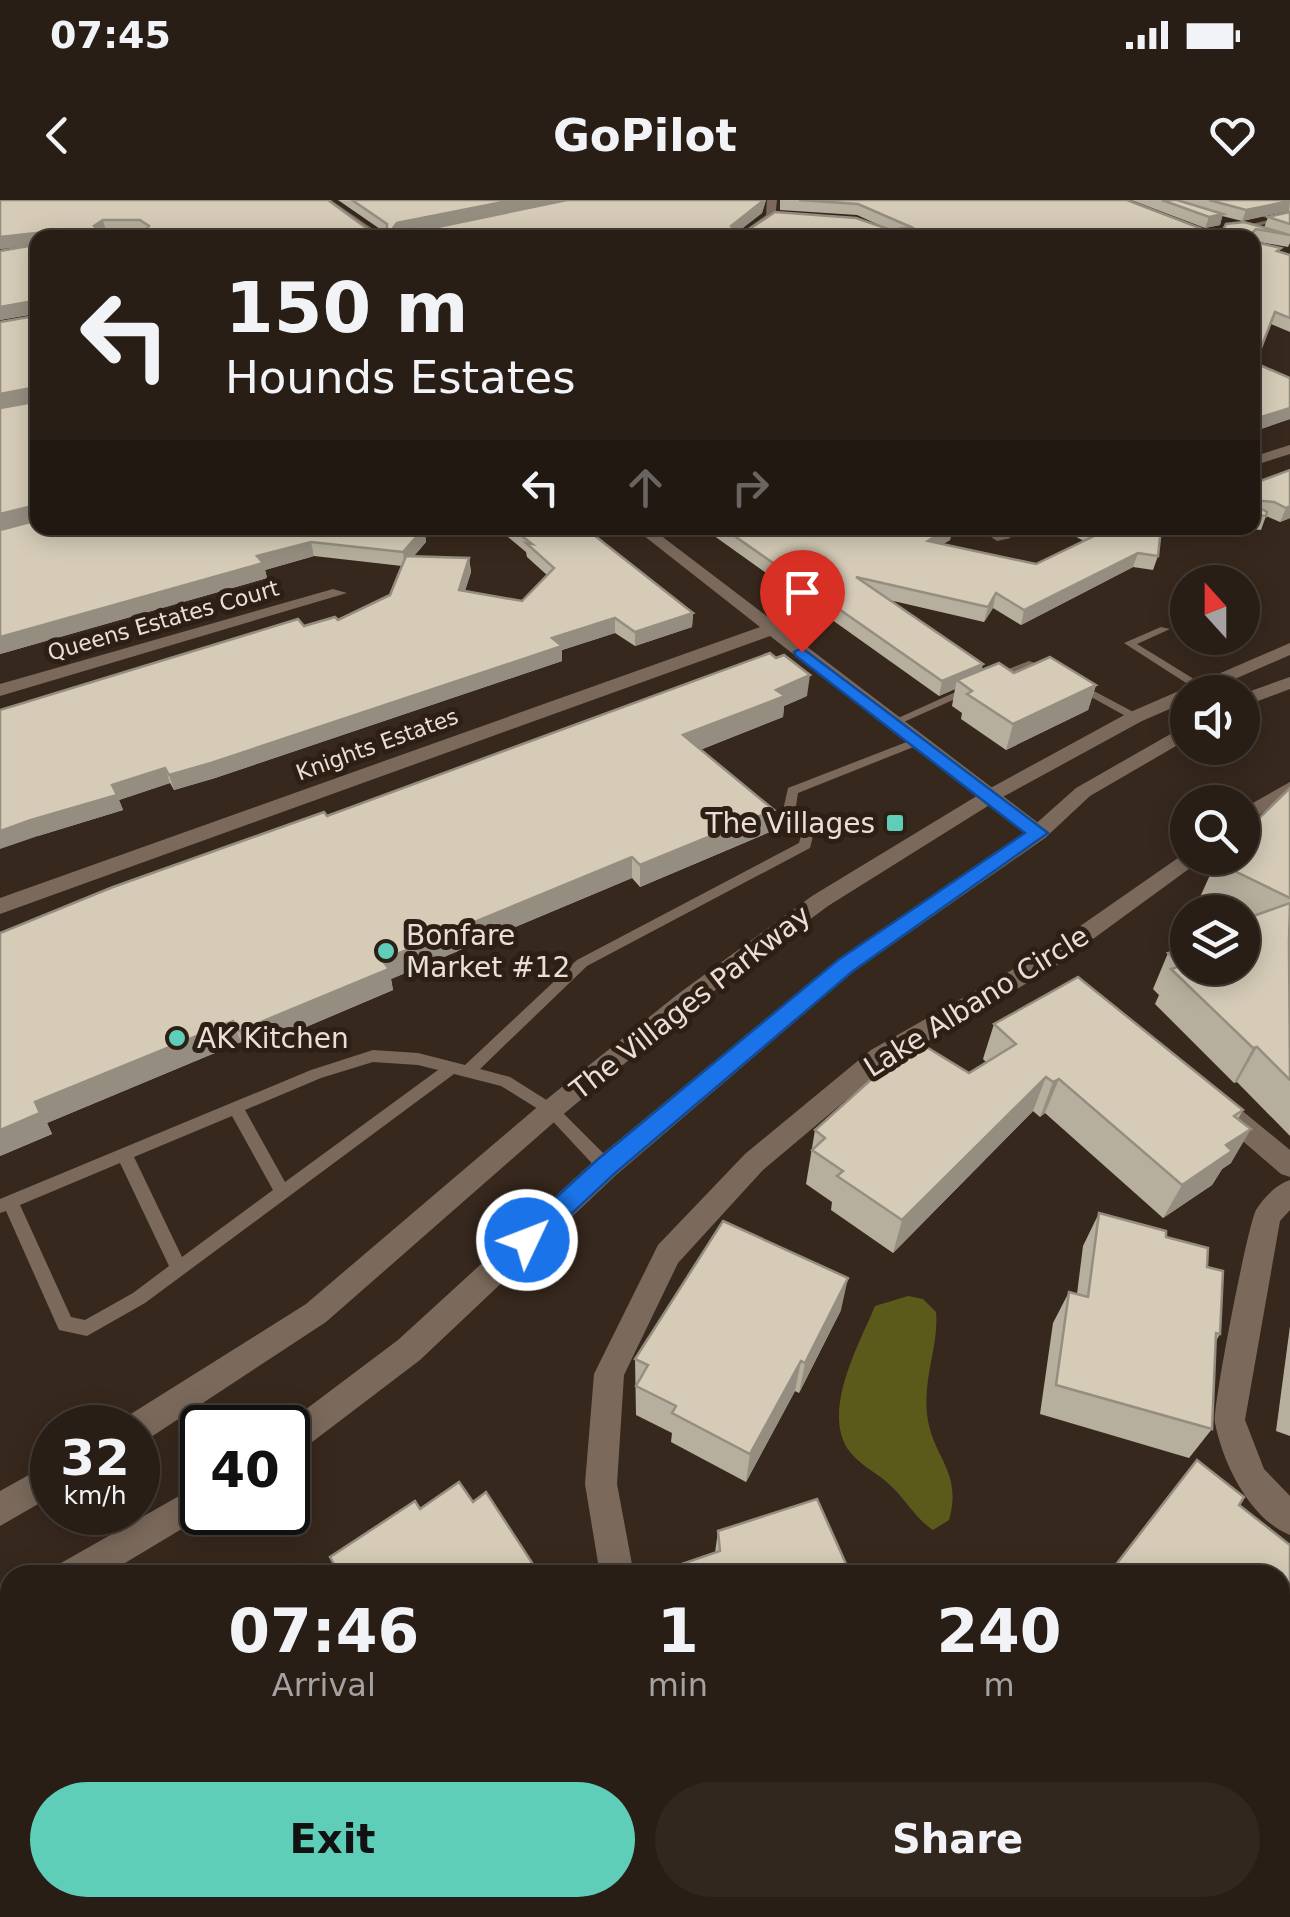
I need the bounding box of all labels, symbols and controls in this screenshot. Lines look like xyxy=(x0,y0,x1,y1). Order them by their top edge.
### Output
text: 07:45 xyxy=(50,13,171,57)
icon: back xyxy=(30,108,85,163)
icon: heart xyxy=(1205,108,1260,163)
text: GoPilot xyxy=(553,109,737,162)
text: 150 m xyxy=(225,267,468,349)
icon: left xyxy=(60,270,190,400)
text: Hounds Estates xyxy=(225,351,576,404)
icon: left xyxy=(513,460,568,515)
icon: ahead xyxy=(618,460,673,515)
icon: right xyxy=(723,460,778,515)
pin xyxy=(760,550,845,653)
icon: arrive xyxy=(775,565,830,620)
north arrow xyxy=(1170,565,1260,655)
map controls xyxy=(1170,565,1260,985)
street label: Queens Estates Court xyxy=(45,575,282,665)
button: sound xyxy=(1170,675,1260,765)
street label: Knights Estates xyxy=(293,704,462,785)
button: search xyxy=(1170,785,1260,875)
place label: The Villages xyxy=(704,807,875,840)
marker: The Villages xyxy=(884,812,906,834)
button: layers xyxy=(1170,895,1260,985)
street label: The Villages Parkway xyxy=(563,898,817,1107)
place label: Bonfare Market #12 xyxy=(406,919,570,984)
street label: Lake Albano Circle xyxy=(858,919,1095,1084)
marker: Bonfare Market #12 xyxy=(375,940,397,962)
place label: AK Kitchen xyxy=(197,1022,349,1055)
marker: AK Kitchen xyxy=(166,1027,188,1049)
position arrow xyxy=(475,1188,579,1292)
speed limit sign: 40 xyxy=(180,1405,310,1535)
text: 32 xyxy=(60,1429,130,1487)
text: km/h xyxy=(63,1481,127,1510)
text: 07:46 xyxy=(228,1596,419,1666)
text: 1 xyxy=(657,1596,699,1666)
text: 240 xyxy=(936,1596,1062,1666)
text: Arrival xyxy=(272,1666,376,1704)
text: min xyxy=(648,1666,708,1704)
text: m xyxy=(983,1666,1015,1704)
button: Exit xyxy=(30,1782,635,1897)
button: Share xyxy=(655,1782,1260,1897)

